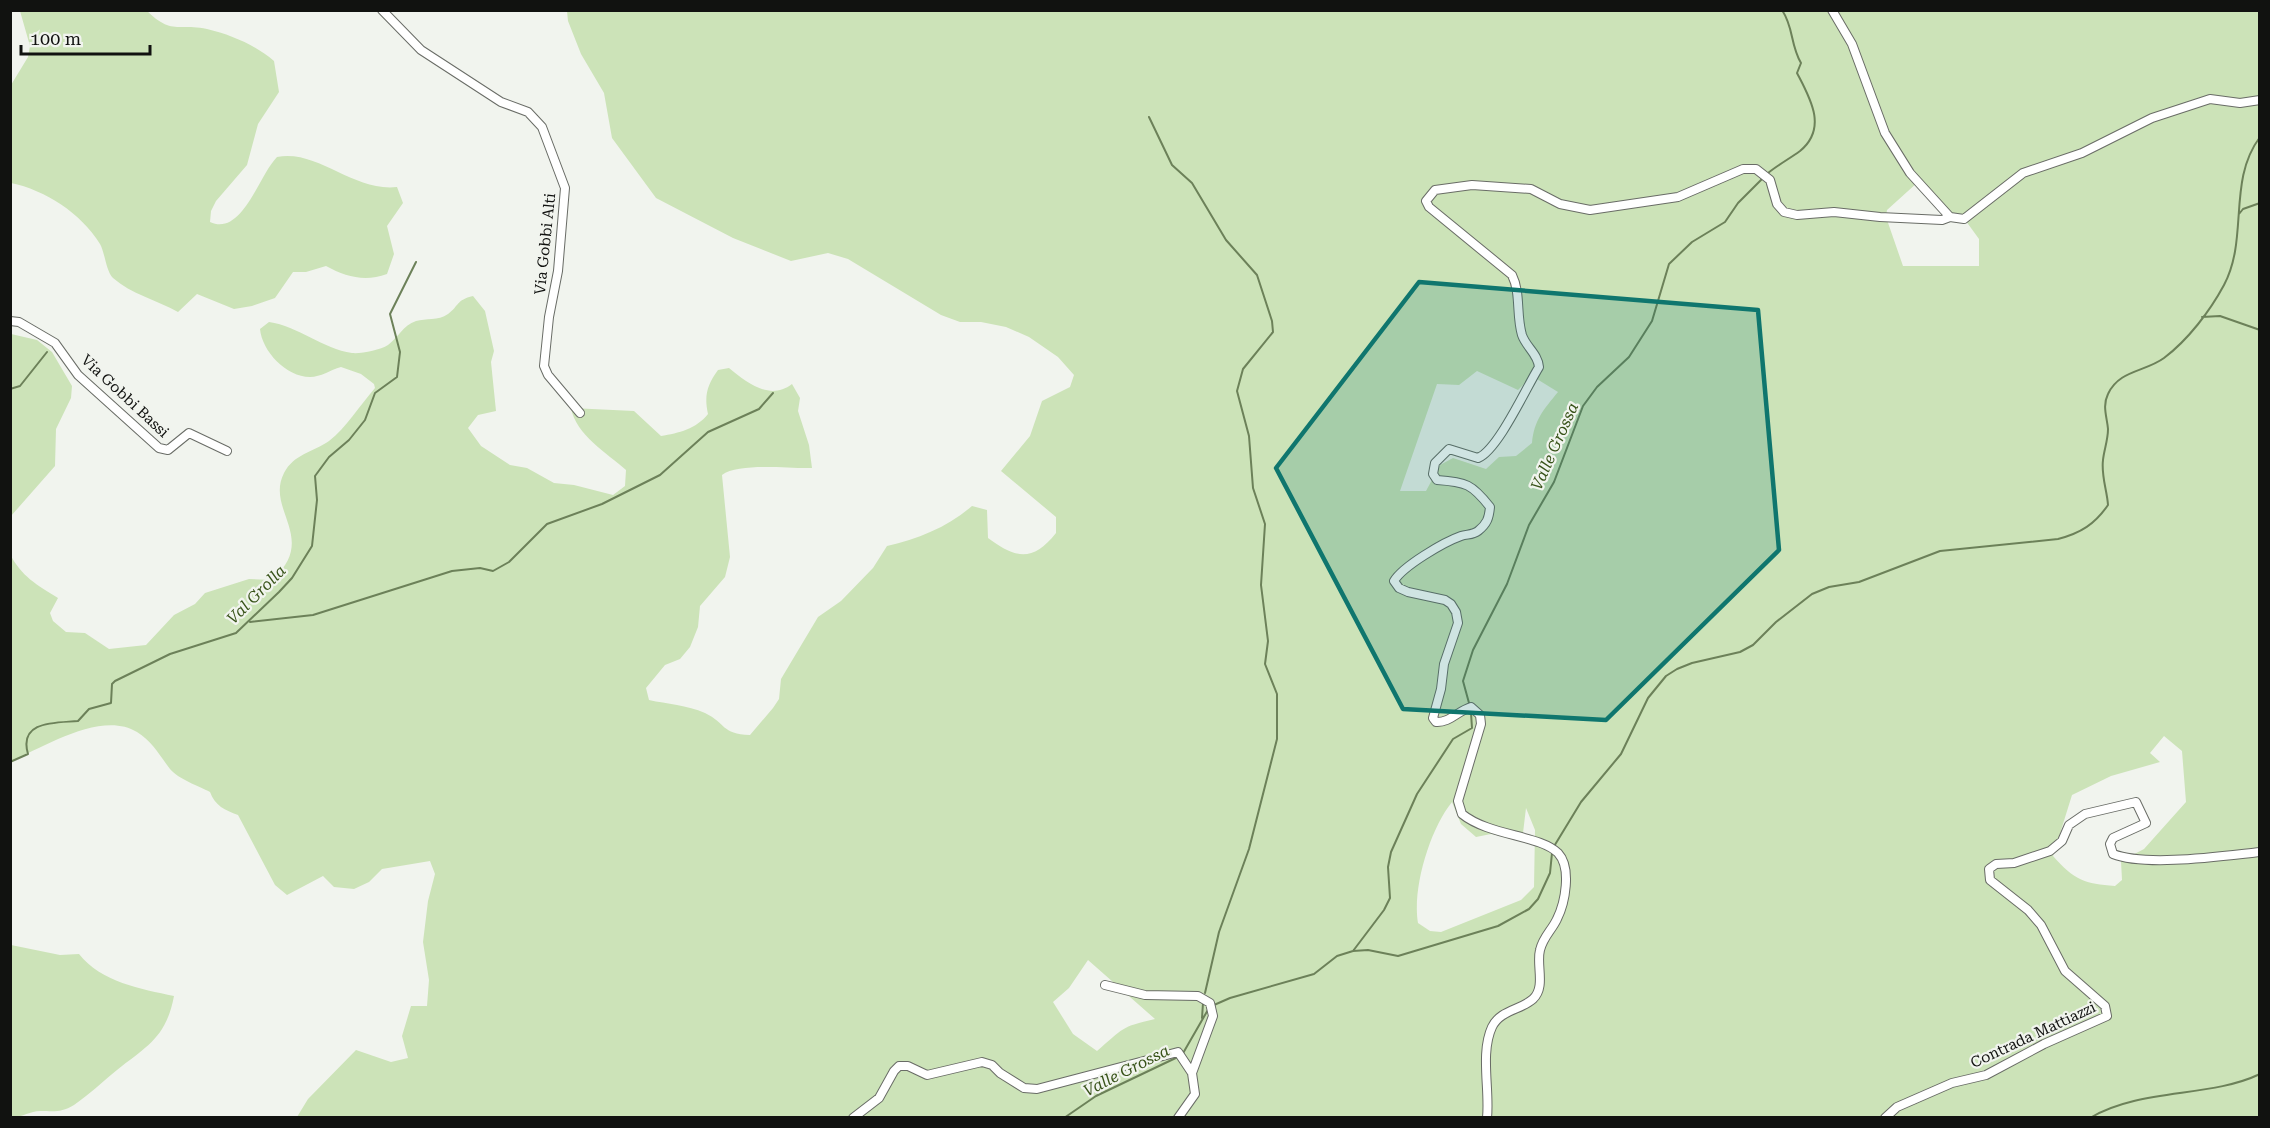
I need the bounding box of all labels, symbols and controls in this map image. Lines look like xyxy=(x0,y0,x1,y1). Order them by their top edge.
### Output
scale bar xyxy=(21,18,150,56)
text: 100 m xyxy=(30,28,81,49)
street label: Via Gobbi Alti xyxy=(531,192,559,296)
street label: Via Gobbi Bassi xyxy=(77,351,173,441)
water label: Valle Grossa xyxy=(1527,399,1582,493)
water label: Val Grolla xyxy=(223,561,290,628)
street label: Contrada Mattiazzi xyxy=(1967,998,2099,1072)
water label: Valle Grossa xyxy=(1080,1041,1173,1100)

